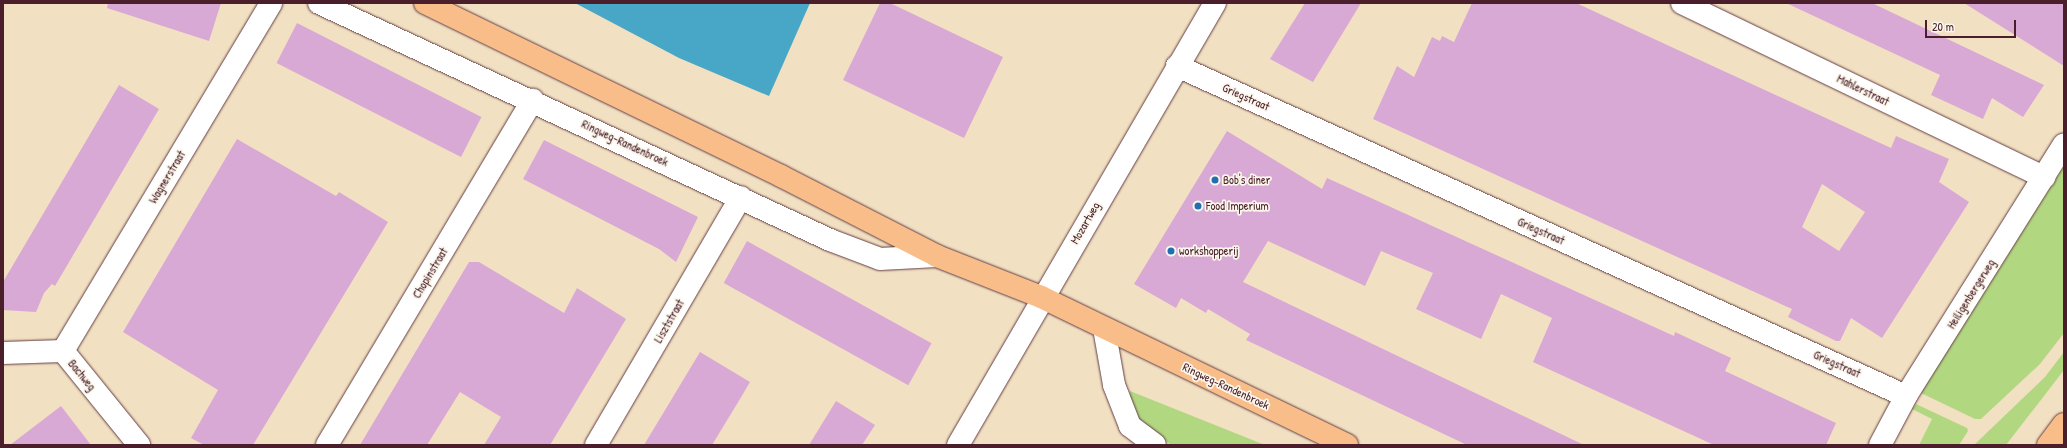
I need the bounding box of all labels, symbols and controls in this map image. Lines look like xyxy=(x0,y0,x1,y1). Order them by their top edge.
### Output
scale bar xyxy=(1927,12,2018,38)
text: 20 m xyxy=(1932,18,1954,35)
street label: Mahlerstraat xyxy=(1835,71,1891,109)
street label: Griegstraat xyxy=(1220,80,1272,114)
street label: Ringweg-Randenbroek xyxy=(579,117,671,169)
street label: Wagnerstraat xyxy=(146,148,188,206)
place label: Bob's diner xyxy=(1223,173,1270,187)
marker: Bob's diner xyxy=(1210,175,1220,185)
street label: Mozartweg xyxy=(1067,199,1103,247)
place label: Food Imperium xyxy=(1206,199,1269,213)
marker: Food Imperium xyxy=(1193,201,1203,211)
street label: Griegstraat xyxy=(1515,214,1567,248)
place label: workshopperij xyxy=(1179,244,1239,258)
street label: Chopinstraat xyxy=(409,245,451,301)
marker: workshopperij xyxy=(1166,246,1176,256)
street label: Heiligenbergerweg xyxy=(1944,257,1998,331)
street label: Lisztstraat xyxy=(651,297,687,345)
street label: Griegstraat xyxy=(1811,347,1863,381)
street label: Bachweg xyxy=(65,356,99,394)
street label: Ringweg-Randenbroek xyxy=(1180,360,1272,412)

